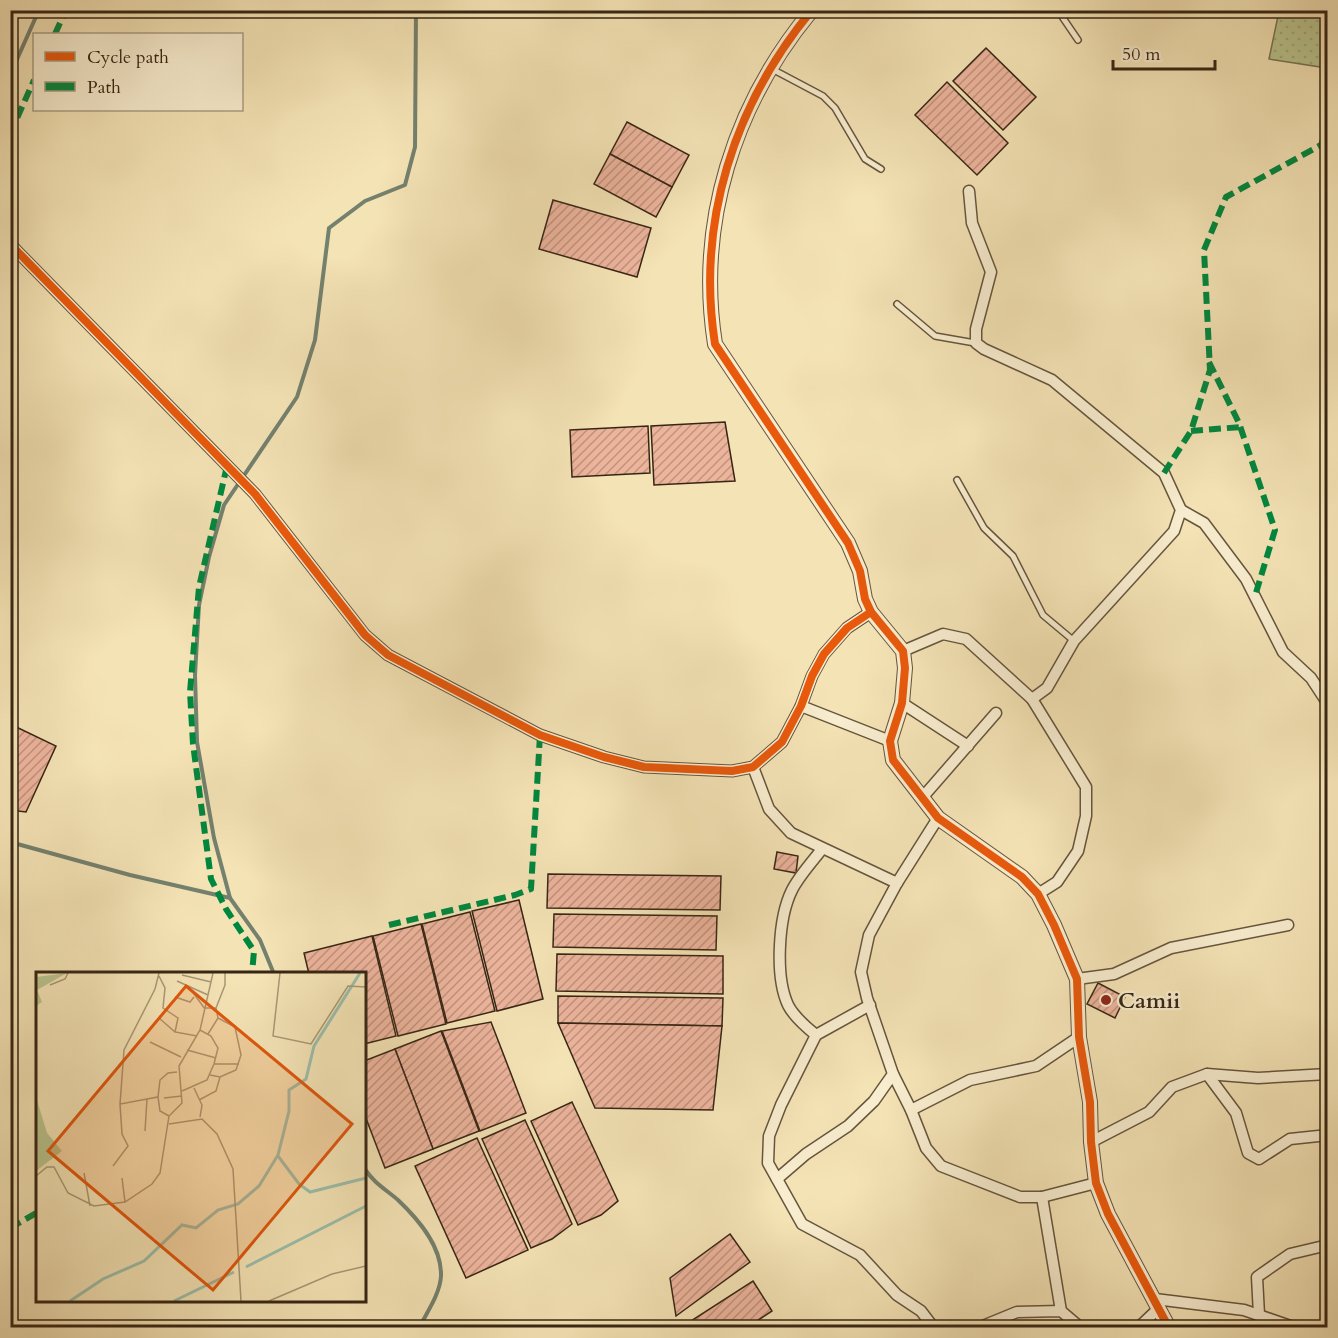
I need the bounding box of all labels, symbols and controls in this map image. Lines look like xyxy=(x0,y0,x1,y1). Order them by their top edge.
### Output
legend xyxy=(33,33,243,111)
scale bar xyxy=(1113,33,1215,71)
text: 50 m xyxy=(1122,42,1161,67)
text: Cycle path xyxy=(87,45,169,70)
text: Path xyxy=(87,75,121,100)
inset map xyxy=(36,972,366,1302)
place label: Camii xyxy=(1118,986,1180,1016)
marker: Camii xyxy=(1099,993,1113,1007)

